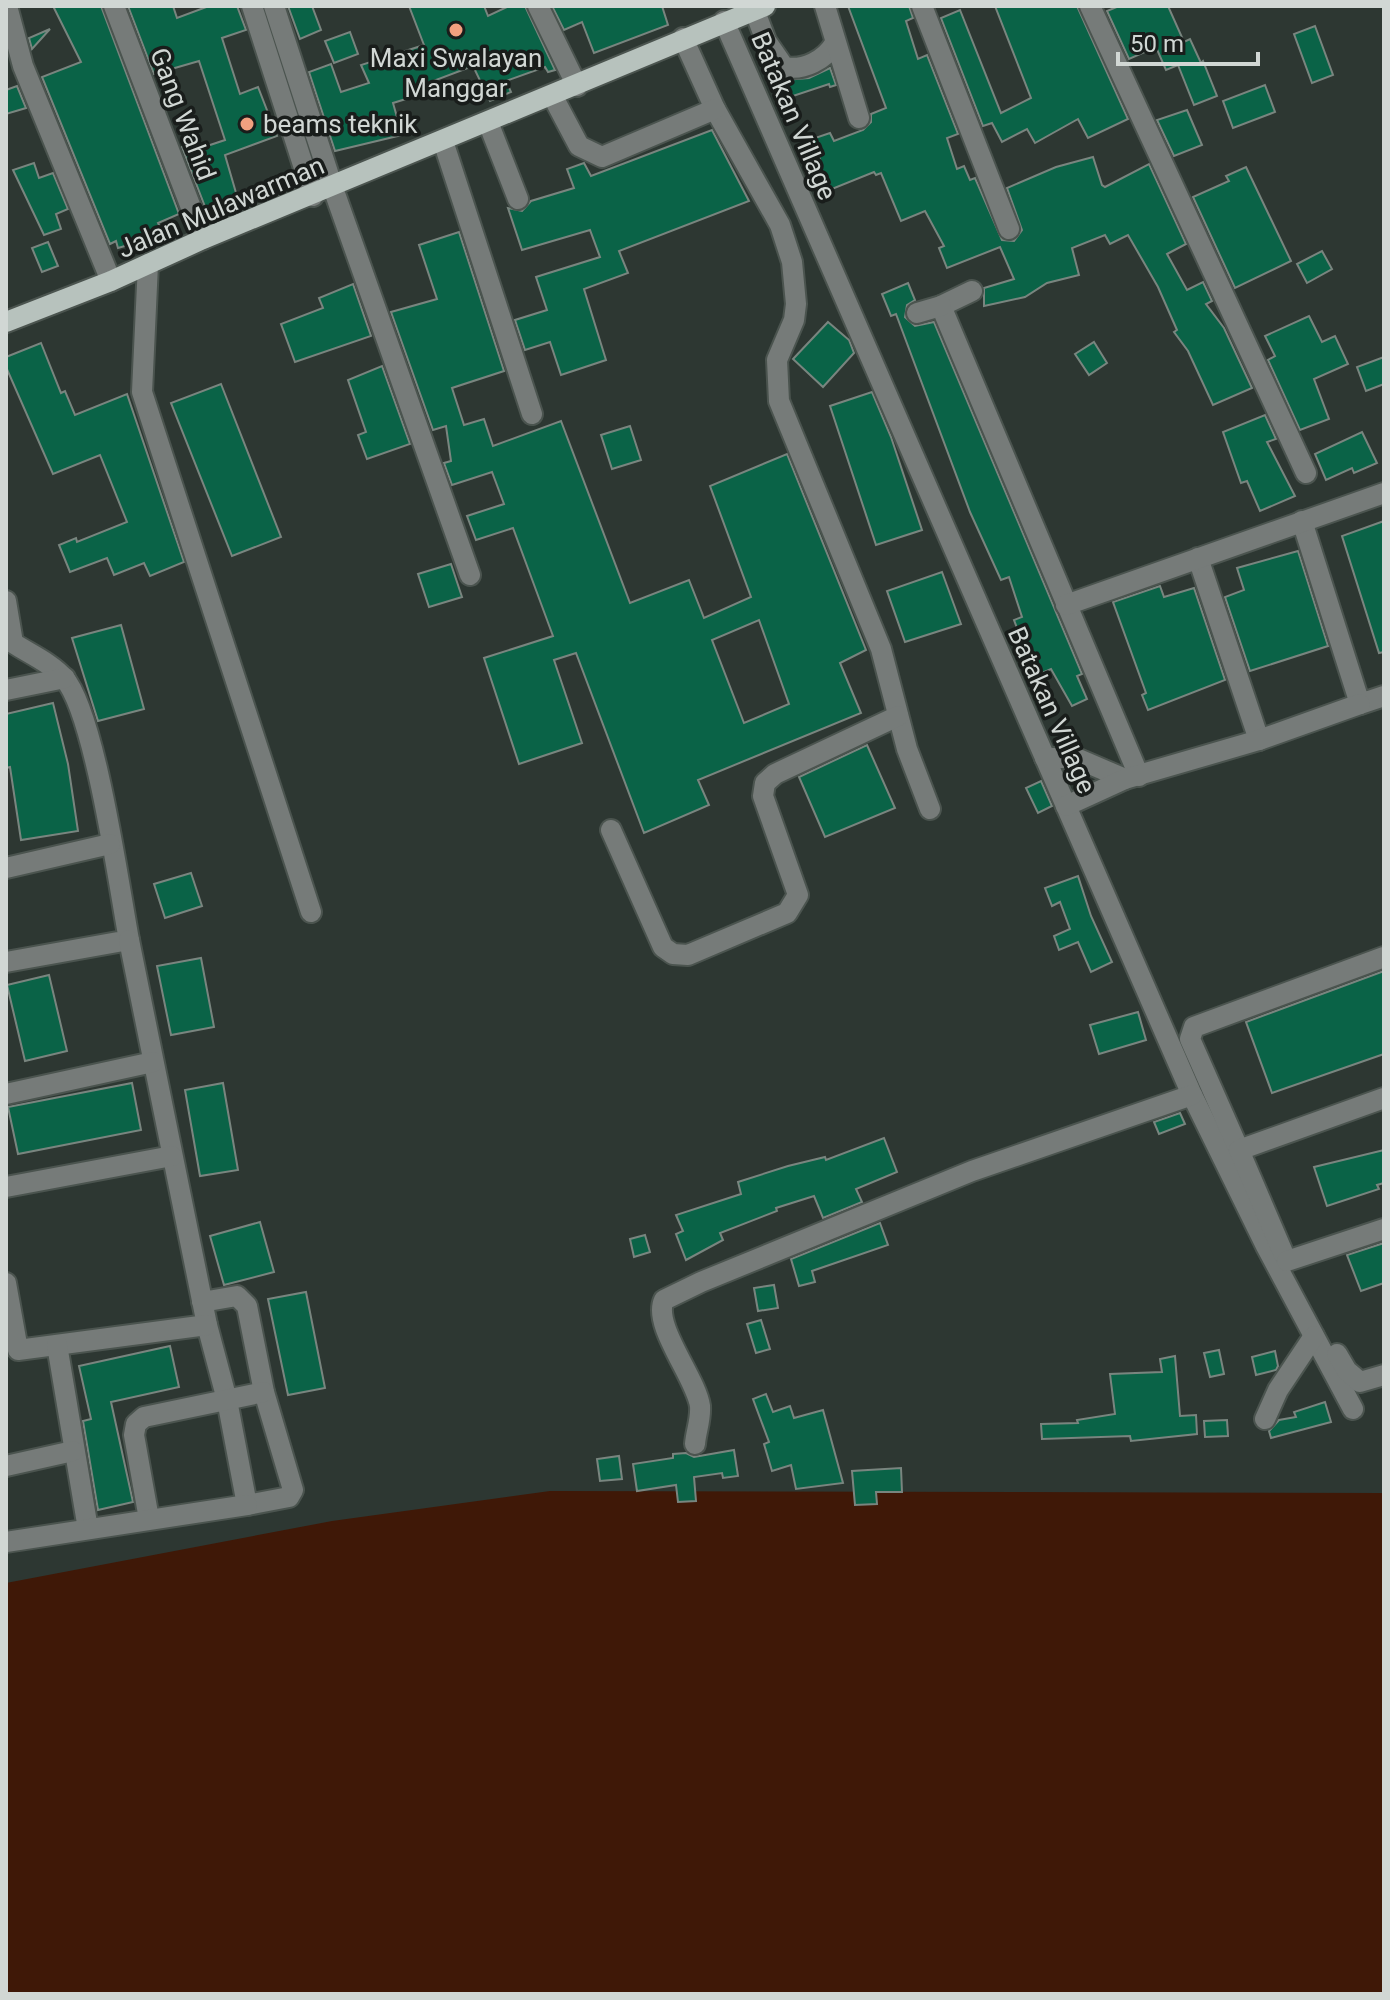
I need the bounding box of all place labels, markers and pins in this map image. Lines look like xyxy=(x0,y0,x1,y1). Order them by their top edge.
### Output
marker: Maxi Swalayan Manggar xyxy=(447,21,465,39)
place label: Maxi Swalayan Manggar xyxy=(370,43,542,103)
place label: beams teknik xyxy=(263,109,418,139)
marker: beams teknik xyxy=(238,115,256,133)

